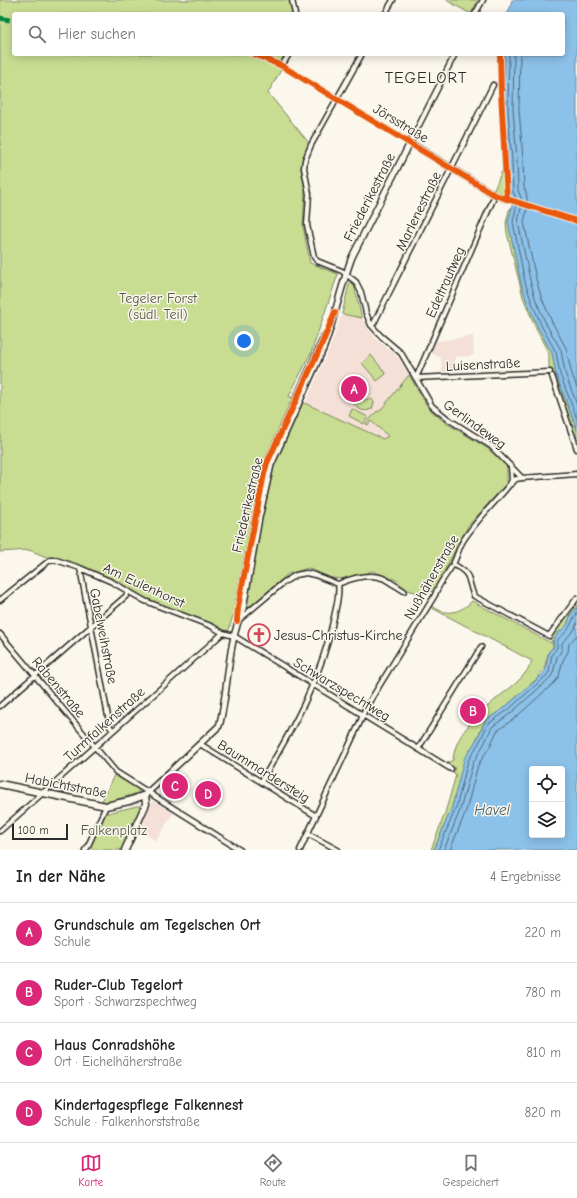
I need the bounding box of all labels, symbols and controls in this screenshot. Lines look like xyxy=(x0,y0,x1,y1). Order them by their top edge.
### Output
search box xyxy=(12,12,565,56)
icon: search xyxy=(26,23,48,45)
text: Hier suchen xyxy=(58,25,136,43)
district label: TEGELORT xyxy=(385,69,467,87)
street label: Jörsstraße xyxy=(370,100,432,147)
street label: Friederikestraße xyxy=(340,150,399,244)
street label: Marlenestraße xyxy=(392,169,445,254)
street label: Edeltrautweg xyxy=(422,244,469,320)
park label: Tegeler Forst (südl. Teil) xyxy=(119,290,198,323)
your location xyxy=(234,331,254,351)
street label: Luisenstraße xyxy=(445,354,521,375)
pin: A xyxy=(341,374,367,404)
street label: Gerlindeweg xyxy=(440,396,509,453)
street label: Friederikestraße xyxy=(228,456,267,554)
street label: Nußhäherstraße xyxy=(400,532,463,623)
street label: Am Eulenhorst xyxy=(100,559,188,612)
street label: Gabelweihstraße xyxy=(86,587,121,686)
church icon: Jesus-Christus-Kirche xyxy=(246,622,272,648)
place label: Jesus-Christus-Kirche xyxy=(274,627,403,644)
street label: Rabenstraße xyxy=(28,653,89,721)
street label: Schwarzspechtweg xyxy=(290,654,393,725)
street label: Turmfalkenstraße xyxy=(60,683,148,765)
pin: B xyxy=(460,696,486,726)
street label: Baummardersteig xyxy=(214,736,313,807)
map controls xyxy=(529,766,565,838)
button: locate xyxy=(529,766,565,802)
street label: Habichtstraße xyxy=(24,769,108,802)
pin: C xyxy=(162,771,188,801)
pin: D xyxy=(195,779,221,809)
water label: Havel xyxy=(474,801,511,819)
button: layers xyxy=(529,802,565,838)
scale bar xyxy=(12,822,68,841)
park label: Falkenplatz xyxy=(81,822,147,839)
text: 100 m xyxy=(18,824,49,837)
text: In der Nähe xyxy=(16,867,105,886)
text: 4 Ergebnisse xyxy=(490,869,561,884)
text: Grundschule am Tegelschen Ort xyxy=(54,916,261,934)
text: A xyxy=(25,925,33,940)
text: 220 m xyxy=(524,925,561,940)
text: Schule xyxy=(54,934,90,949)
text: Ruder-Club Tegelort xyxy=(54,976,183,994)
text: B xyxy=(25,985,33,1000)
text: 780 m xyxy=(525,985,561,1000)
text: Sport · Schwarzspechtweg xyxy=(54,994,197,1009)
text: Haus Conradshöhe xyxy=(54,1036,175,1054)
text: C xyxy=(25,1045,33,1060)
text: 810 m xyxy=(526,1045,561,1060)
text: Ort · Eichelhäherstraße xyxy=(54,1054,182,1069)
text: Kindertagespflege Falkennest xyxy=(54,1096,243,1114)
text: D xyxy=(25,1105,33,1120)
text: 820 m xyxy=(524,1105,561,1120)
text: Schule · Falkenhorststraße xyxy=(54,1114,200,1129)
tab: Karte xyxy=(78,1152,103,1189)
tab: Route xyxy=(260,1152,286,1189)
tab: Gespeichert xyxy=(443,1152,499,1189)

